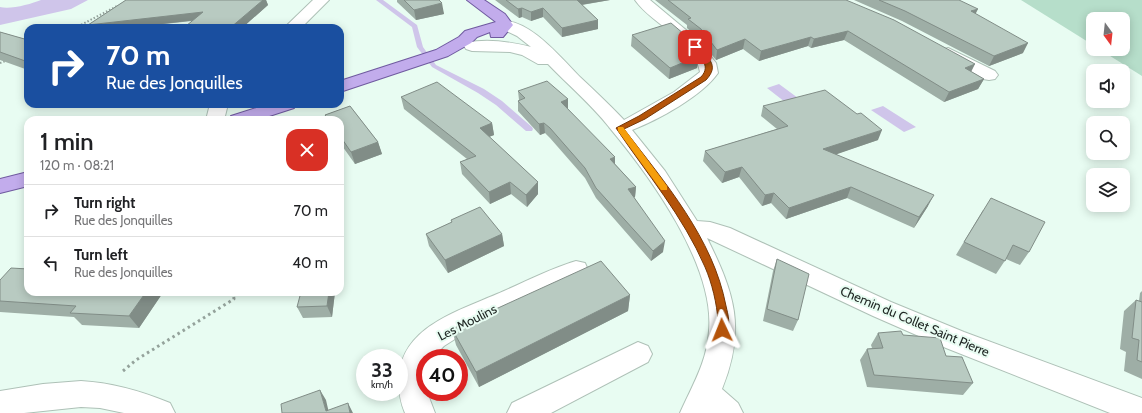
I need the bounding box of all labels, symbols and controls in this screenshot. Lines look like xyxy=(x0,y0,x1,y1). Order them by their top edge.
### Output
north arrow xyxy=(1086,12,1130,56)
map controls xyxy=(1086,12,1130,212)
pin xyxy=(678,30,712,64)
icon: arrive xyxy=(684,36,706,58)
text: 70 m xyxy=(106,38,170,72)
icon: right xyxy=(40,40,92,92)
button: sound xyxy=(1086,64,1130,108)
text: Rue des Jonquilles xyxy=(106,72,243,94)
button: search xyxy=(1086,116,1130,160)
text: 1 min xyxy=(40,127,94,156)
button: close xyxy=(286,129,328,171)
text: 120 m · 08:21 xyxy=(40,157,114,173)
button: layers xyxy=(1086,168,1130,212)
text: Turn right xyxy=(74,194,135,212)
icon: right xyxy=(40,200,62,222)
text: 70 m xyxy=(294,202,328,220)
text: Rue des Jonquilles xyxy=(74,212,173,228)
text: Turn left xyxy=(74,246,128,264)
icon: left xyxy=(40,252,62,274)
text: 40 m xyxy=(292,254,328,272)
text: Rue des Jonquilles xyxy=(74,264,173,280)
street label: Chemin du Collet Saint Pierre xyxy=(838,282,992,360)
street label: Les Moulins xyxy=(435,300,500,344)
position arrow xyxy=(701,309,743,351)
speed limit sign: 40 xyxy=(416,349,468,401)
text: 33 xyxy=(371,358,393,382)
text: km/h xyxy=(371,378,393,391)

